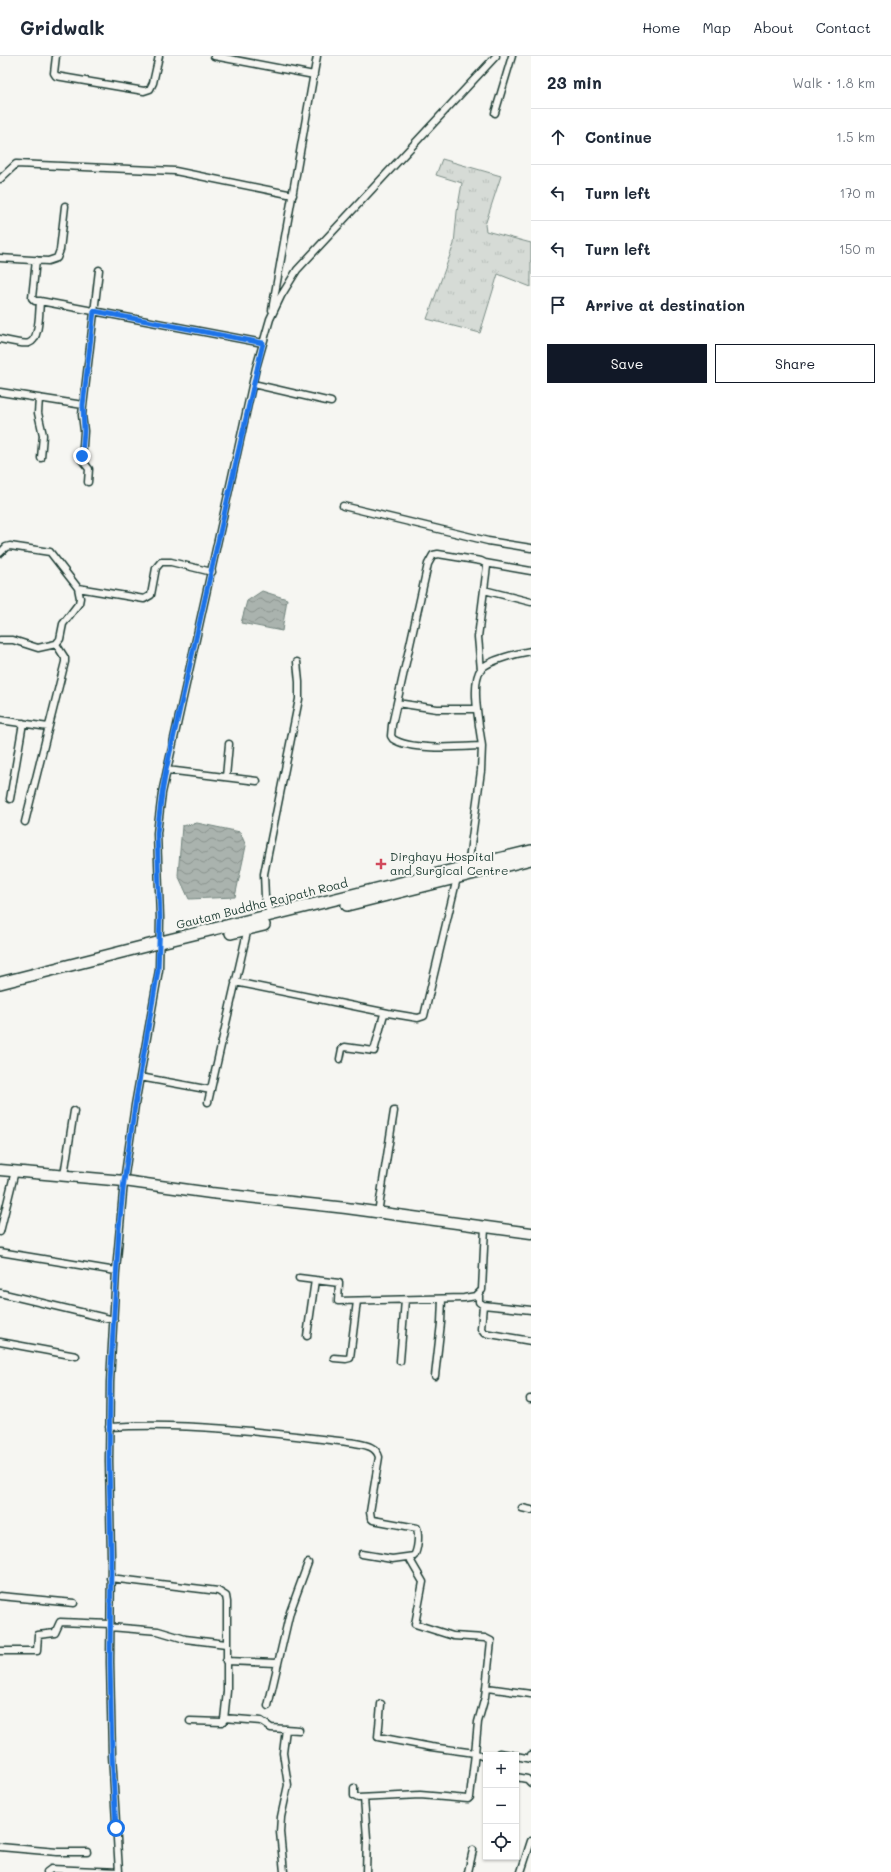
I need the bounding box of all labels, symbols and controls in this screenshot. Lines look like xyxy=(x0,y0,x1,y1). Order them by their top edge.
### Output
text: Gridwalk xyxy=(20,15,105,40)
text: Home xyxy=(642,18,680,37)
text: Map xyxy=(702,18,731,37)
text: About xyxy=(753,18,794,37)
text: Contact xyxy=(816,18,871,37)
text: 23 min xyxy=(547,71,602,93)
text: Walk · 1.8 km xyxy=(792,74,875,91)
icon: ahead xyxy=(547,126,569,148)
text: Continue xyxy=(585,127,652,147)
text: 1.5 km xyxy=(836,128,875,145)
icon: left xyxy=(547,182,569,204)
text: Turn left xyxy=(585,183,650,203)
text: 170 m xyxy=(839,184,875,201)
icon: left xyxy=(547,238,569,260)
text: Turn left xyxy=(585,239,650,259)
text: 150 m xyxy=(839,240,875,257)
icon: arrive xyxy=(547,294,569,316)
text: Arrive at destination xyxy=(585,295,745,315)
button: Save xyxy=(547,344,707,383)
button: Share xyxy=(715,344,875,383)
route end xyxy=(73,447,91,465)
place label: Dirghayu Hospital and Surgical Centre xyxy=(390,848,508,878)
marker: Dirghayu Hospital and Surgical Centre xyxy=(375,858,387,870)
street label: Gautam Buddha Rajpath Road xyxy=(174,874,350,932)
map controls xyxy=(483,1752,519,1860)
button: + xyxy=(483,1752,519,1788)
button: − xyxy=(483,1788,519,1824)
route start xyxy=(107,1819,125,1837)
button: locate xyxy=(483,1824,519,1860)

